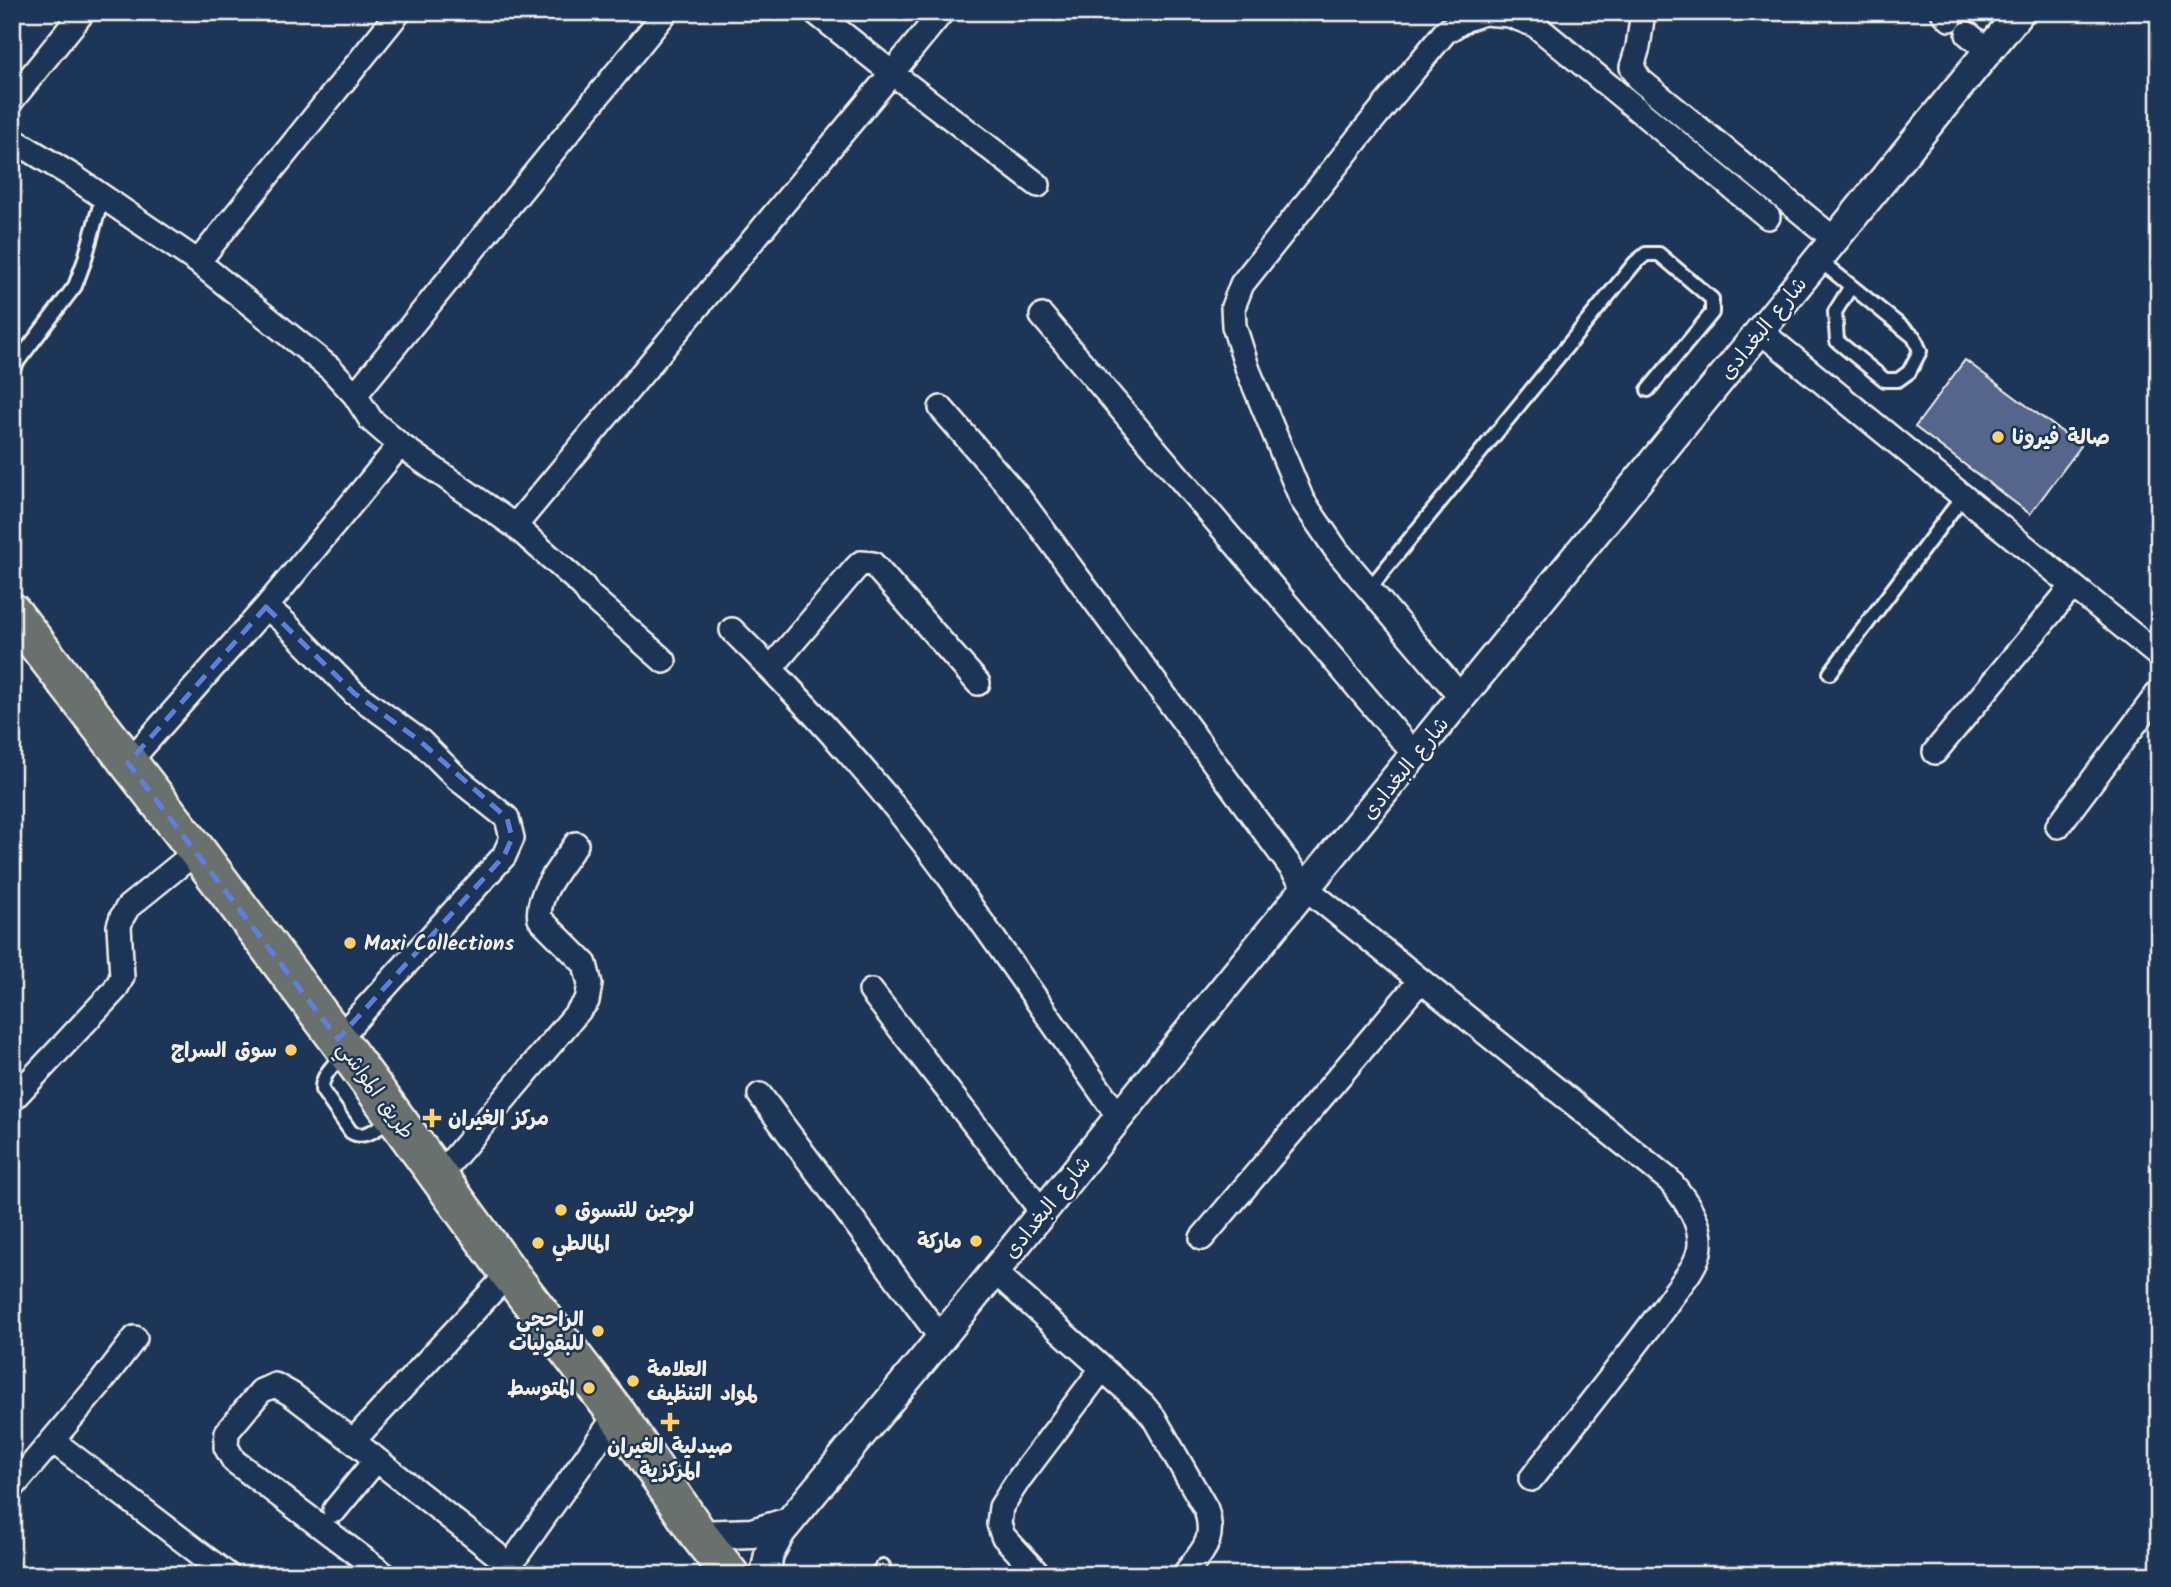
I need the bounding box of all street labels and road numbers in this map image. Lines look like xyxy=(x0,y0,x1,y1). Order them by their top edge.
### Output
street label: شارع البغدادى xyxy=(1712,270,1816,388)
street label: شارع البغدادى xyxy=(1354,710,1458,828)
street label: طريق المواشي xyxy=(327,1035,422,1148)
street label: شارع البغدادى xyxy=(996,1149,1100,1267)

